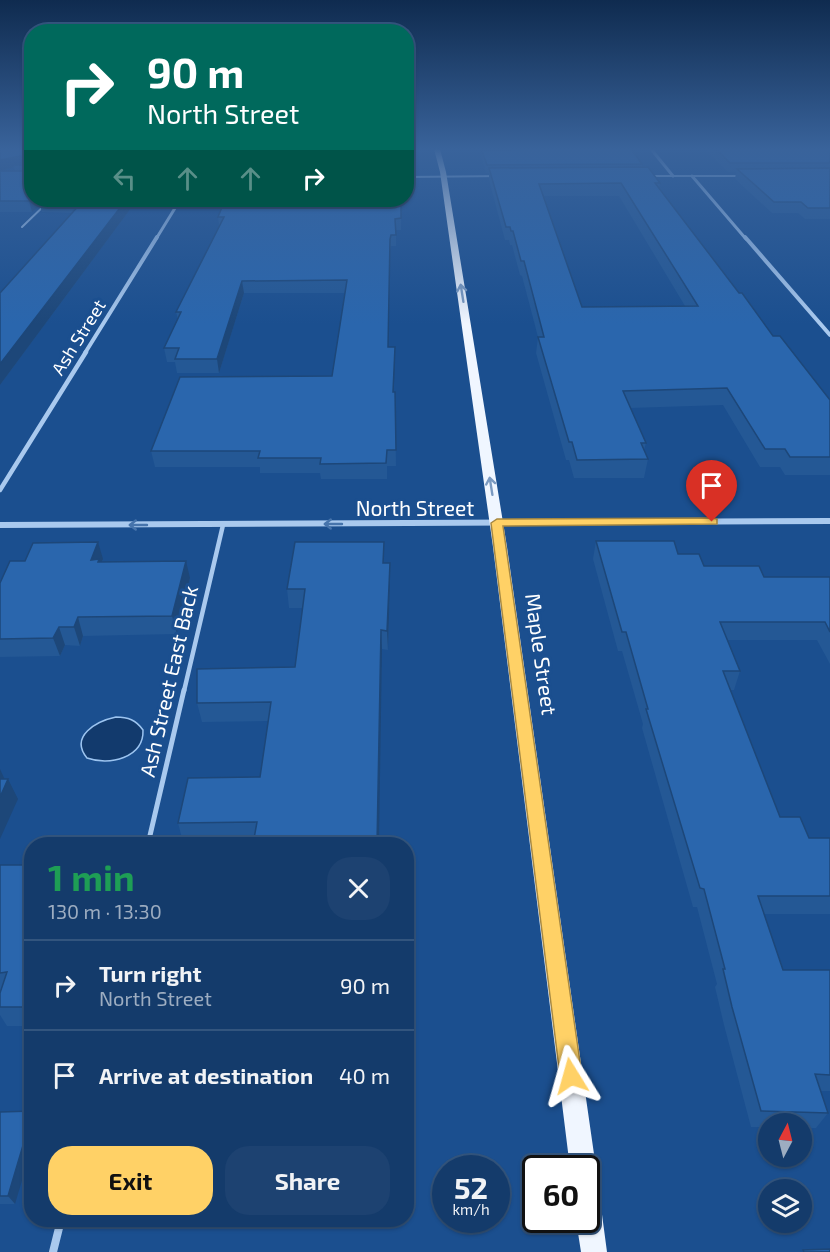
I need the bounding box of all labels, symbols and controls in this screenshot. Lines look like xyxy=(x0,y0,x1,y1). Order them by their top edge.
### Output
text: 90 m xyxy=(147,46,244,96)
icon: right xyxy=(48,48,126,126)
text: North Street xyxy=(147,97,299,129)
icon: left xyxy=(108,162,141,195)
icon: ahead xyxy=(171,162,204,195)
icon: ahead xyxy=(234,162,267,195)
icon: right xyxy=(297,162,330,195)
one-way arrow xyxy=(456,284,467,304)
street label: Ash Street xyxy=(46,295,110,379)
pin xyxy=(686,460,737,522)
icon: arrive xyxy=(695,469,728,502)
one-way arrow xyxy=(486,477,497,497)
street label: North Street xyxy=(356,495,474,520)
one-way arrow xyxy=(324,518,344,530)
one-way arrow xyxy=(129,519,149,531)
street label: Ash Street East Back xyxy=(134,582,202,779)
street label: Maple Street xyxy=(521,592,563,716)
text: 1 min xyxy=(48,855,135,898)
button: close xyxy=(327,857,390,920)
text: 130 m · 13:30 xyxy=(48,899,162,923)
text: Turn right xyxy=(99,960,201,986)
icon: right xyxy=(48,969,81,1002)
text: 90 m xyxy=(340,972,390,998)
text: North Street xyxy=(99,986,212,1010)
position arrow xyxy=(539,1044,603,1108)
icon: arrive xyxy=(48,1059,81,1092)
text: Arrive at destination xyxy=(99,1062,313,1088)
text: 40 m xyxy=(339,1062,390,1088)
north arrow xyxy=(758,1113,812,1167)
map controls xyxy=(758,1113,812,1233)
button: Exit xyxy=(48,1146,213,1215)
button: Share xyxy=(225,1146,390,1215)
speed limit sign: 60 xyxy=(522,1155,600,1233)
text: 52 xyxy=(454,1169,488,1205)
button: layers xyxy=(758,1179,812,1233)
text: km/h xyxy=(452,1200,490,1218)

